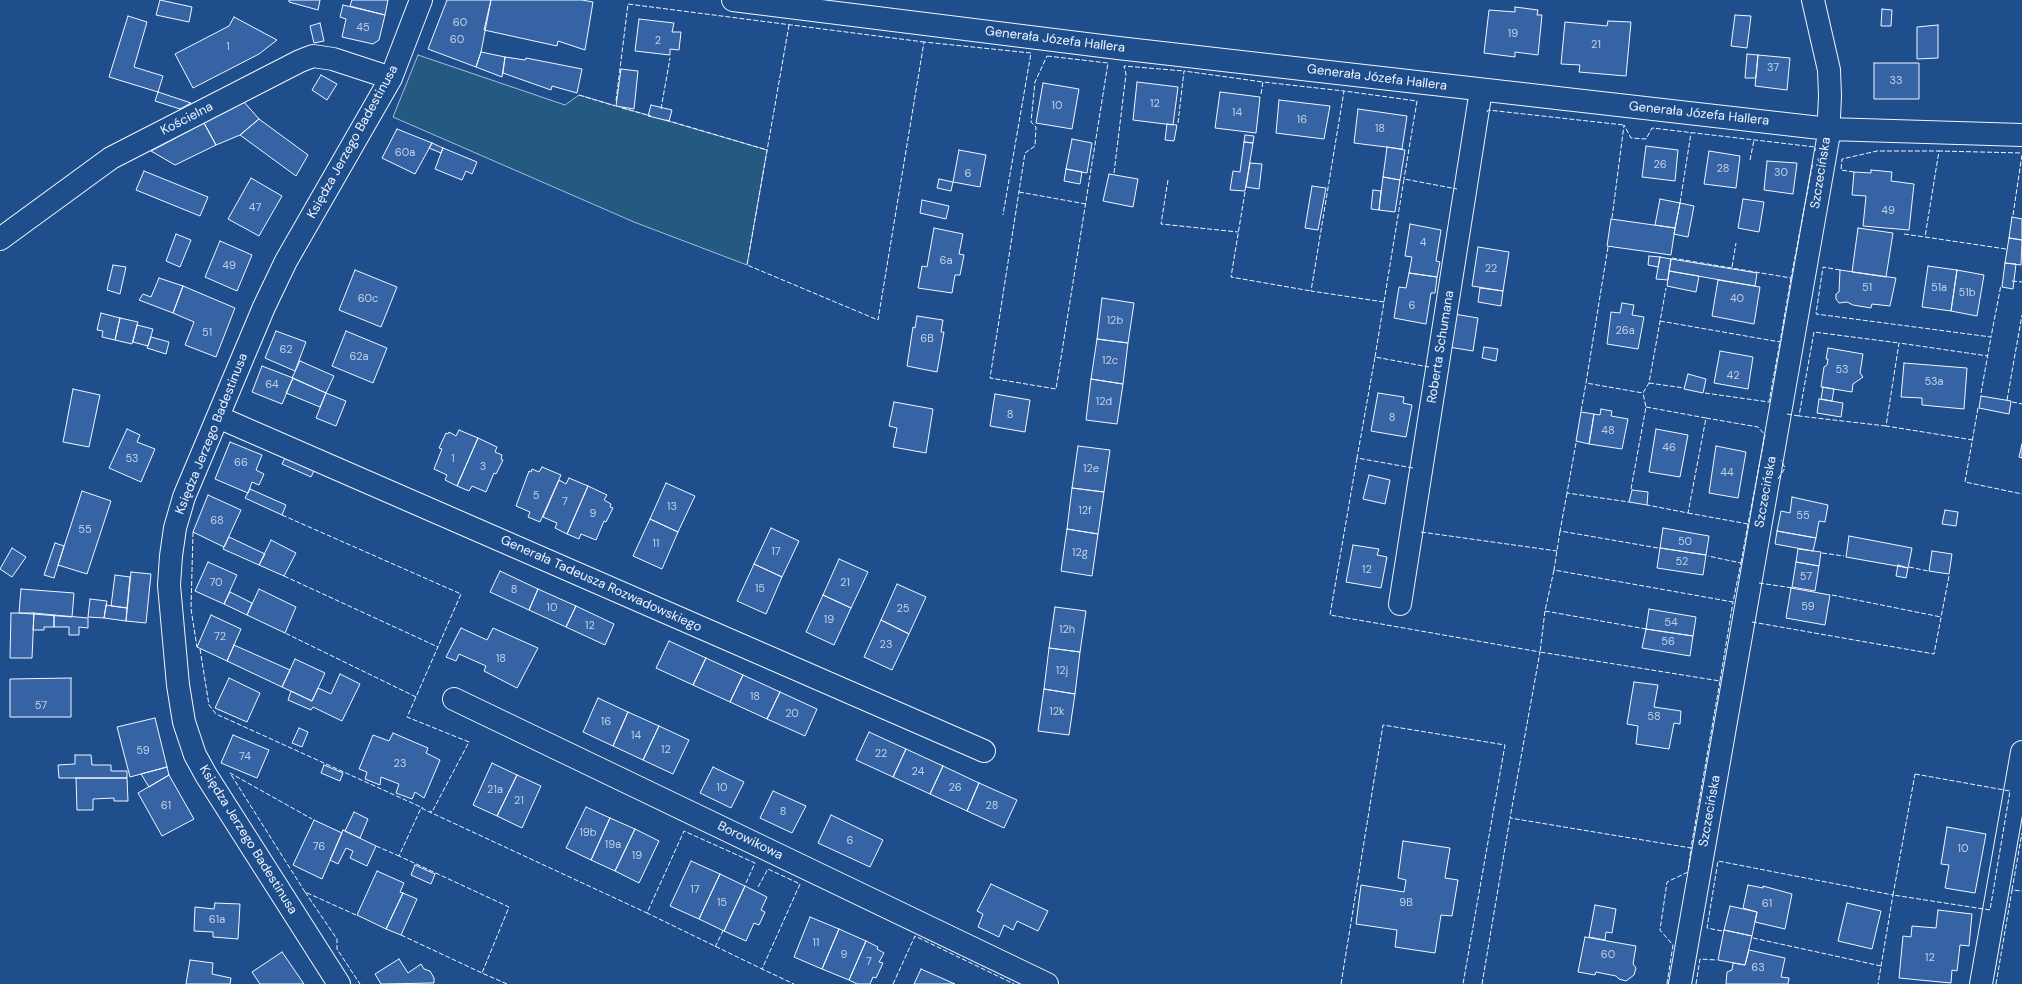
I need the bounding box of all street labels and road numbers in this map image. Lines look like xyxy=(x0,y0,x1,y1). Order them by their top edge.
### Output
street label: Generała Józefa Hallera xyxy=(984,24,1126,56)
street label: Generała Józefa Hallera xyxy=(1306,62,1448,94)
street label: Księdza Jerzego Badestinusa xyxy=(304,63,402,221)
street label: Kościelna xyxy=(158,99,216,139)
street label: Generała Józefa Hallera xyxy=(1628,99,1770,129)
street label: Szczecińska xyxy=(1808,136,1834,210)
street label: Roberta Schumana xyxy=(1424,289,1458,405)
street label: Księdza Jerzego Badestinusa xyxy=(172,351,252,517)
street label: Szczecińska xyxy=(1752,455,1780,529)
street label: Generała Tadeusza Rozwadowskiego xyxy=(498,532,704,636)
street label: Księdza Jerzego Badestinusa xyxy=(196,763,300,917)
street label: Szczecińska xyxy=(1696,774,1724,848)
street label: Borowikowa xyxy=(715,818,785,864)

